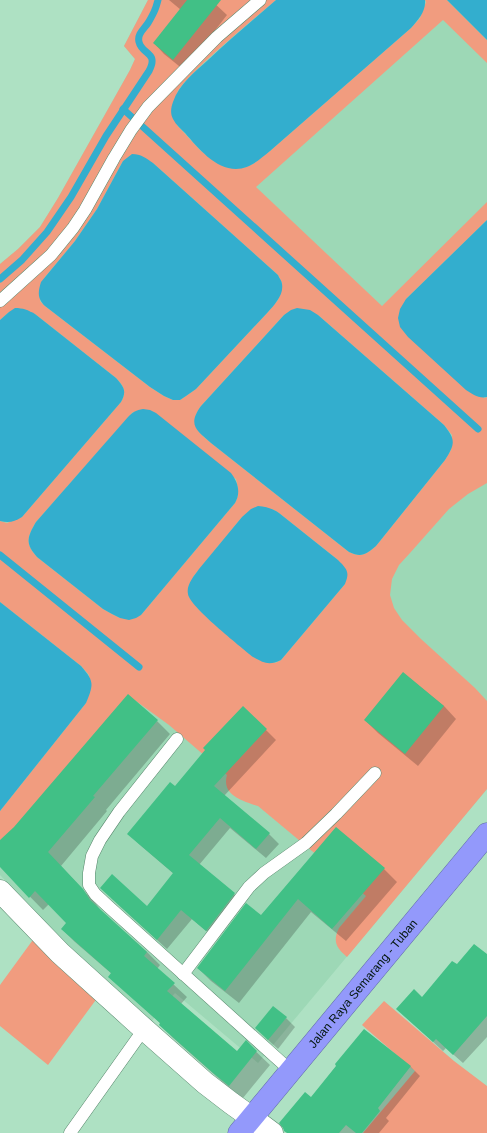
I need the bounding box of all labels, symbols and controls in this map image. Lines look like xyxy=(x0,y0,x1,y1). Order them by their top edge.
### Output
street label: Jalan Raya Semarang - Tuban xyxy=(305,916,420,1051)

